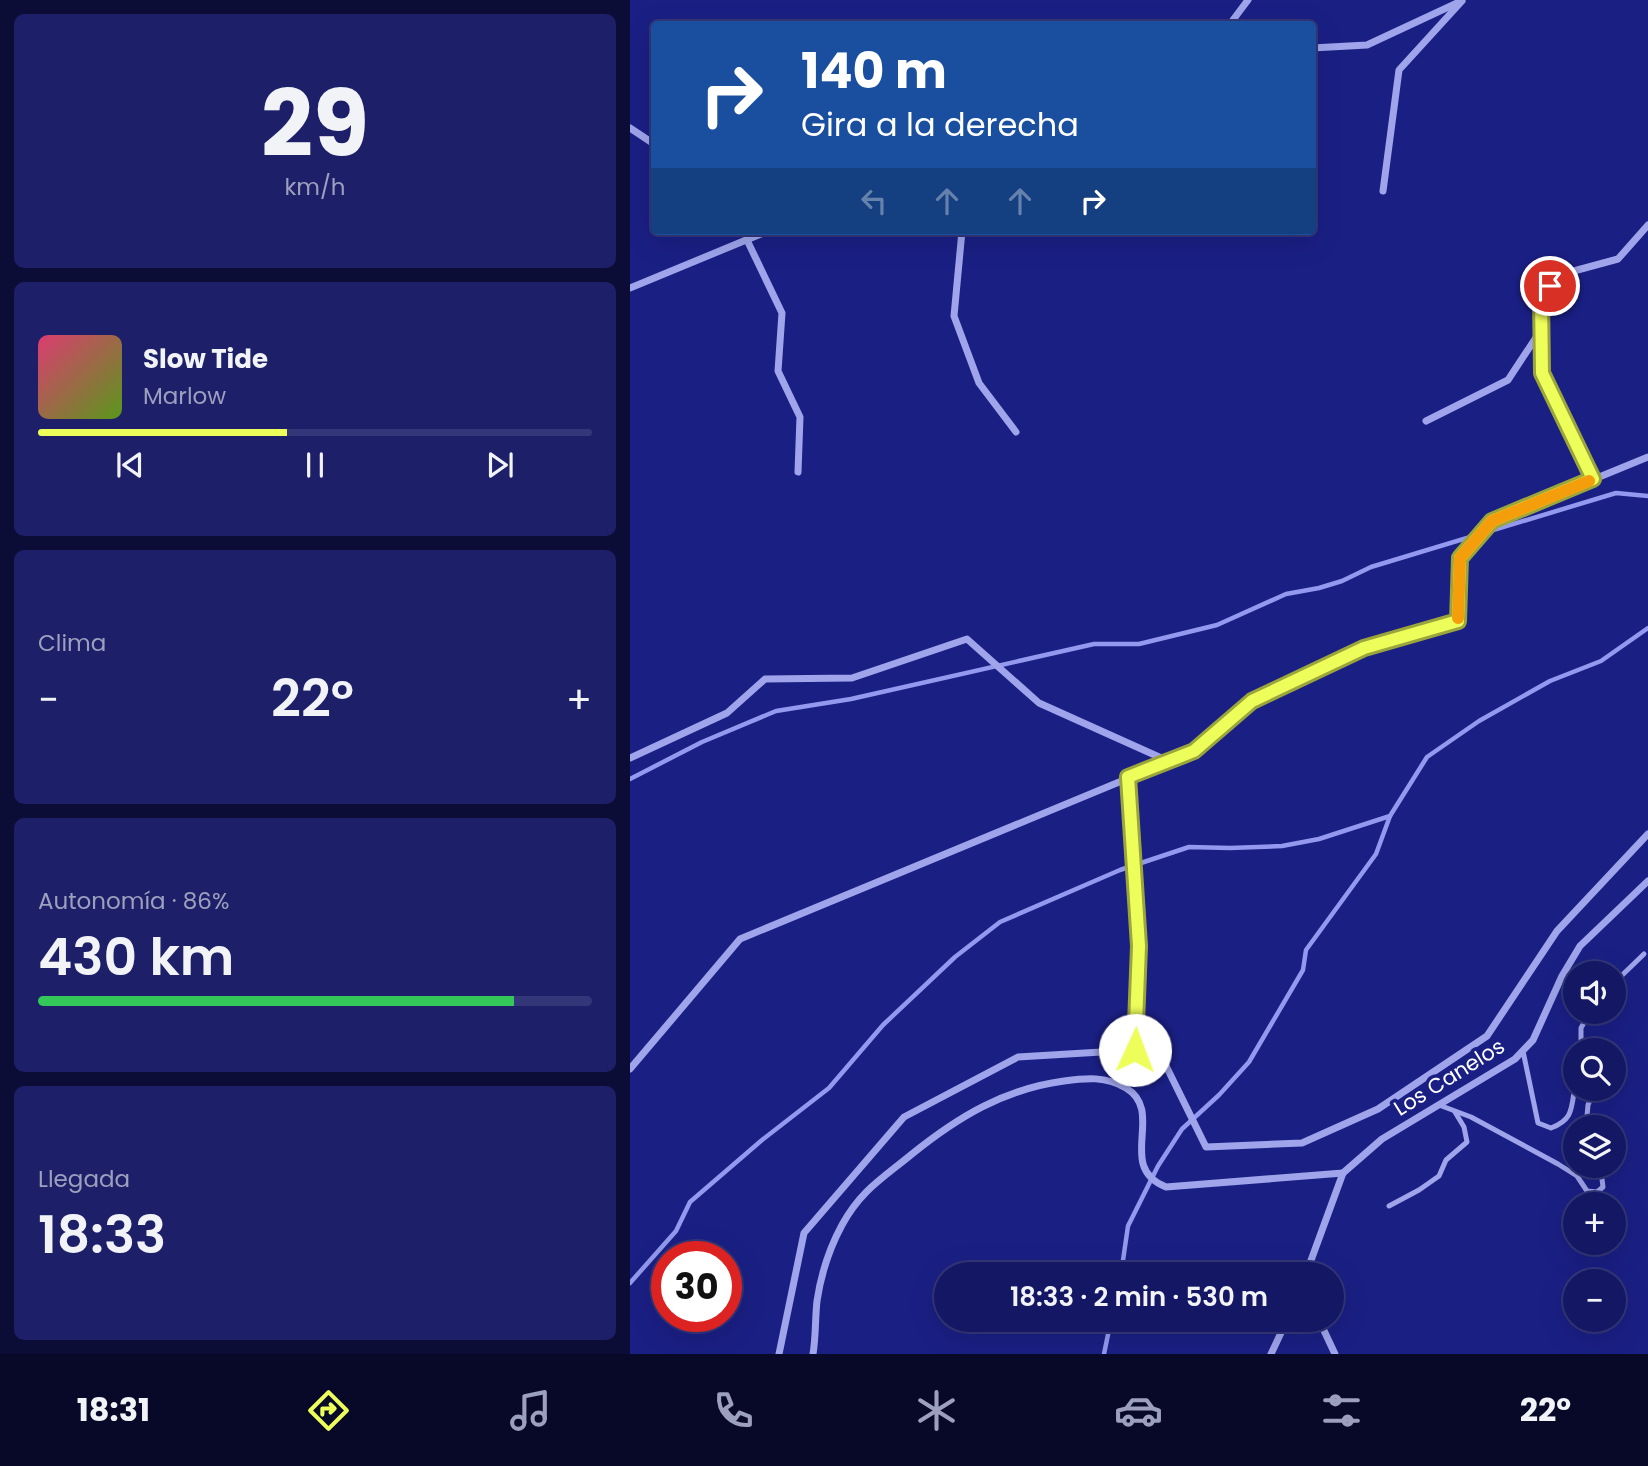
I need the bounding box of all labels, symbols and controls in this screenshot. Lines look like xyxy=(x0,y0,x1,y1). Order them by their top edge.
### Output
text: 140 m xyxy=(801,37,947,105)
icon: right xyxy=(686,49,777,140)
text: 29 xyxy=(261,60,369,188)
text: Gira a la derecha xyxy=(801,102,1079,147)
text: km/h xyxy=(284,171,346,203)
icon: left xyxy=(855,182,893,220)
icon: ahead xyxy=(928,182,966,220)
icon: ahead xyxy=(1001,182,1039,220)
icon: right xyxy=(1074,182,1112,220)
pin xyxy=(1520,256,1580,316)
icon: arrive xyxy=(1531,267,1569,305)
text: Slow Tide xyxy=(143,341,268,377)
text: Marlow xyxy=(143,380,226,412)
icon: previous xyxy=(111,446,149,484)
icon: pause xyxy=(296,446,334,484)
icon: next xyxy=(481,446,519,484)
text: Clima xyxy=(38,627,106,659)
text: 22° xyxy=(271,662,354,735)
text: − xyxy=(38,673,59,726)
text: + xyxy=(566,673,592,726)
text: Autonomía · 86% xyxy=(38,885,229,917)
text: 430 km xyxy=(38,920,234,993)
map controls xyxy=(1563,961,1626,1332)
button: sound xyxy=(1563,961,1626,1024)
position arrow xyxy=(1098,1013,1172,1087)
street label: Los Canelos xyxy=(1388,1031,1510,1123)
button: search xyxy=(1563,1038,1626,1101)
button: layers xyxy=(1563,1115,1626,1178)
text: Llegada xyxy=(38,1163,130,1195)
button: + xyxy=(1563,1192,1626,1255)
text: 18:33 xyxy=(38,1198,166,1271)
speed limit sign: 30 xyxy=(651,1241,742,1332)
button: − xyxy=(1563,1269,1626,1332)
text: 18:33 · 2 min · 530 m xyxy=(1010,1279,1268,1315)
icon: directions xyxy=(304,1386,353,1435)
icon: music xyxy=(506,1386,555,1435)
icon: phone xyxy=(709,1386,758,1435)
icon: climate xyxy=(912,1386,961,1435)
icon: car xyxy=(1114,1386,1163,1435)
icon: filters xyxy=(1317,1386,1366,1435)
text: 18:31 xyxy=(77,1387,150,1432)
text: 22° xyxy=(1520,1387,1571,1432)

